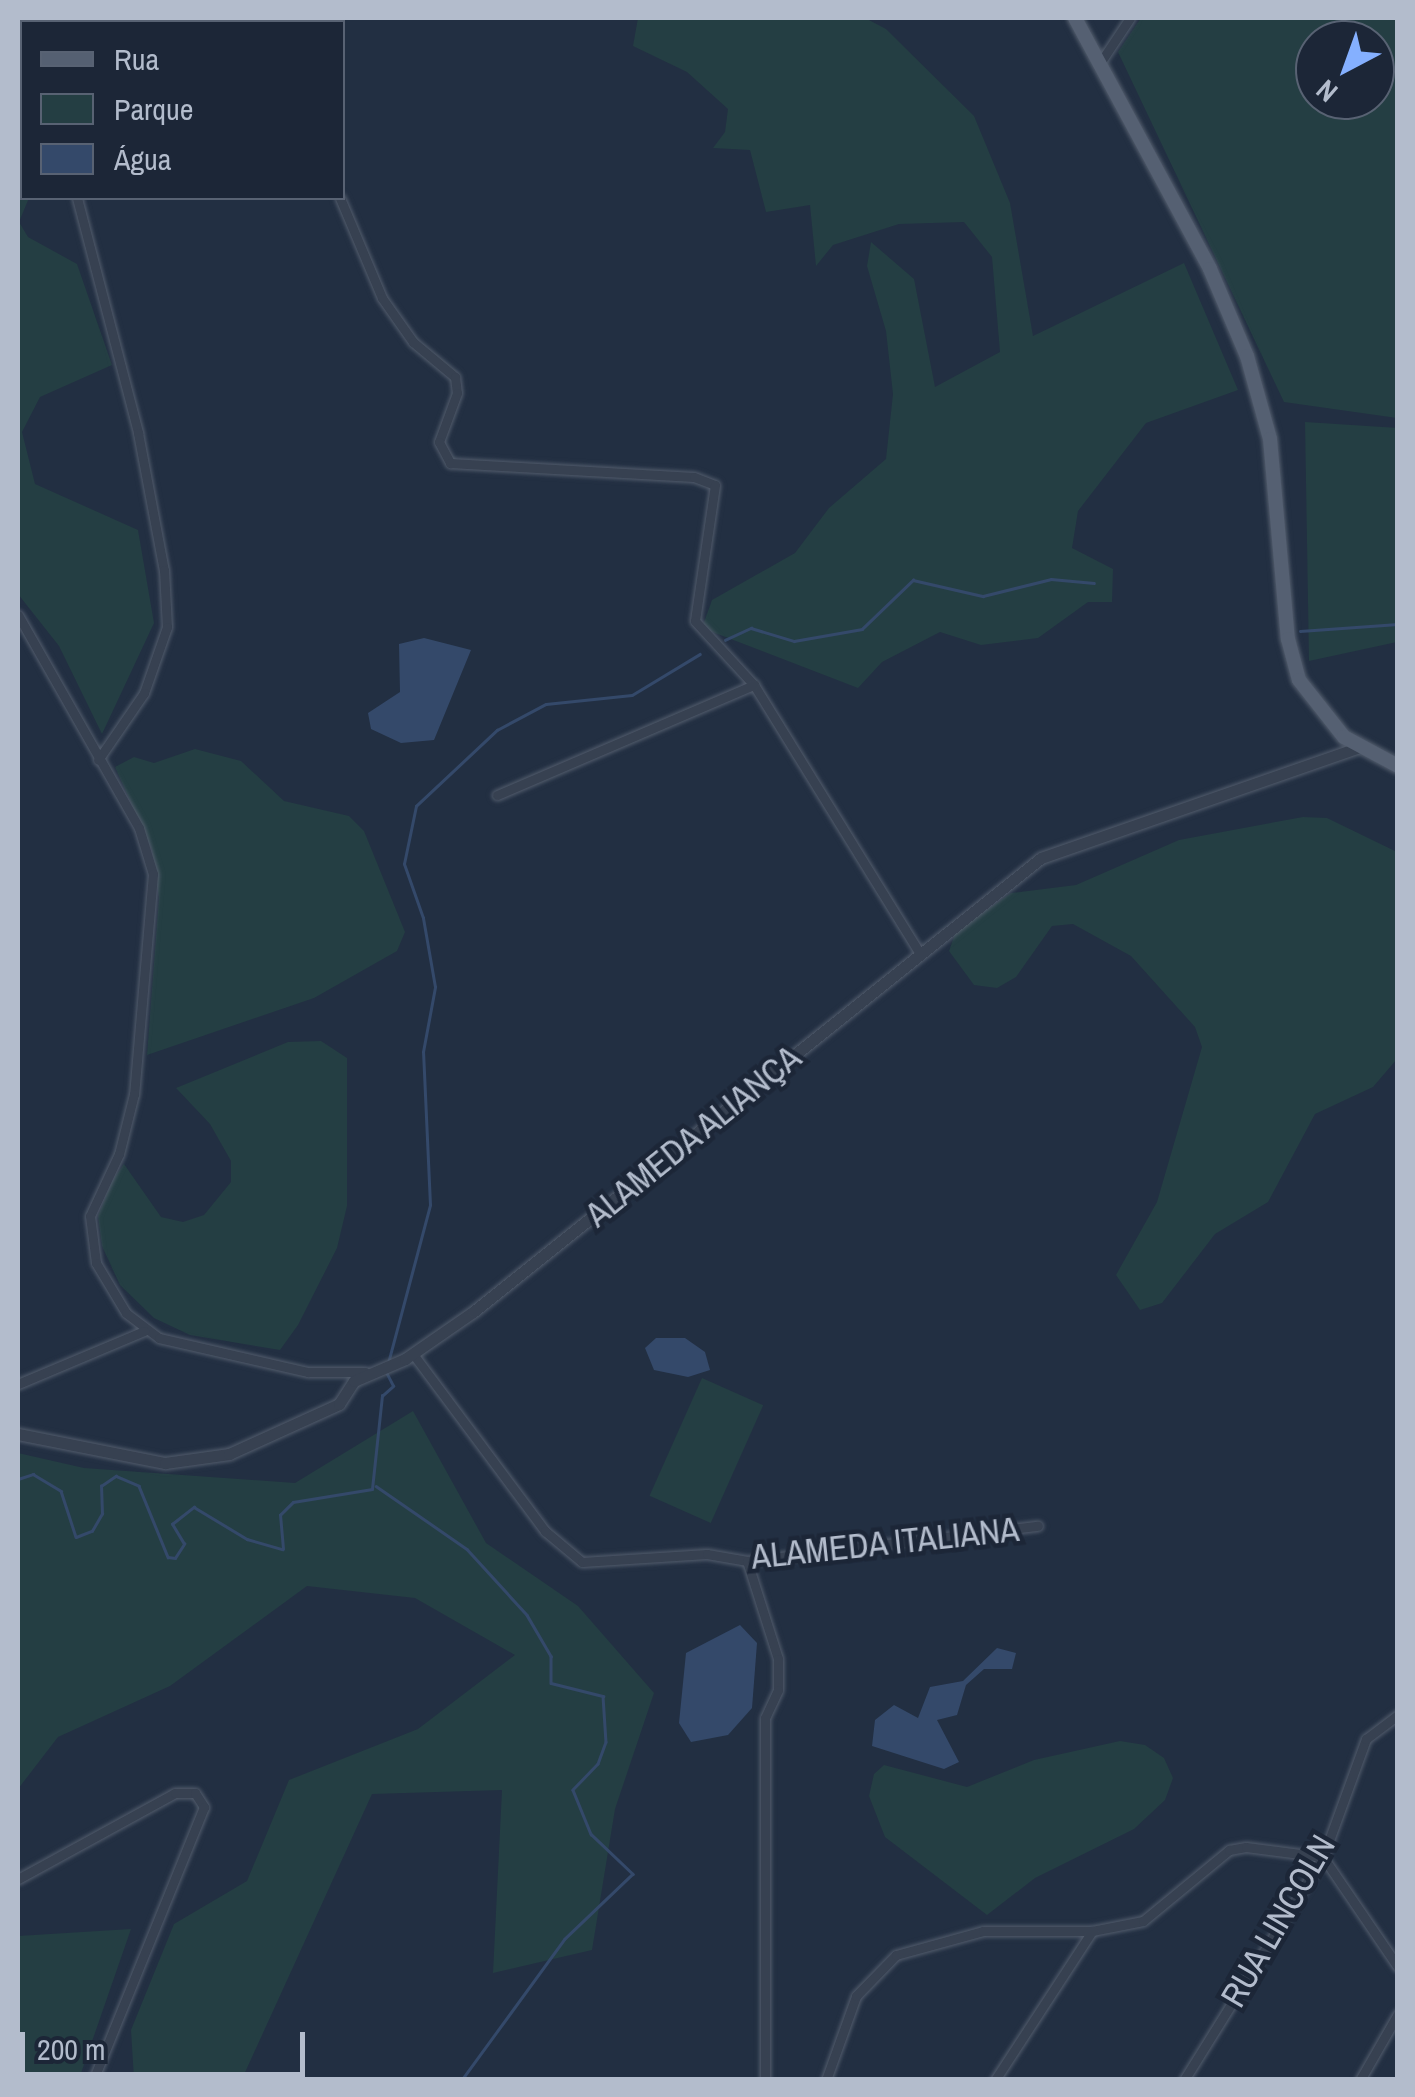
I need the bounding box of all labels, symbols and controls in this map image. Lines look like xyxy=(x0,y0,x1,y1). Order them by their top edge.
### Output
legend xyxy=(20,20,345,200)
north arrow xyxy=(1295,20,1395,120)
text: Rua xyxy=(114,39,159,79)
text: N xyxy=(1308,71,1345,111)
text: Parque xyxy=(114,89,193,129)
text: Água xyxy=(114,139,171,179)
street label: ALAMEDA ALIANÇA xyxy=(576,1035,810,1237)
street label: ALAMEDA ITALIANA xyxy=(748,1508,1022,1578)
street label: RUA LINCOLN xyxy=(1212,1827,1344,2015)
scale bar xyxy=(25,2012,310,2074)
text: 200 m xyxy=(37,2029,105,2069)

